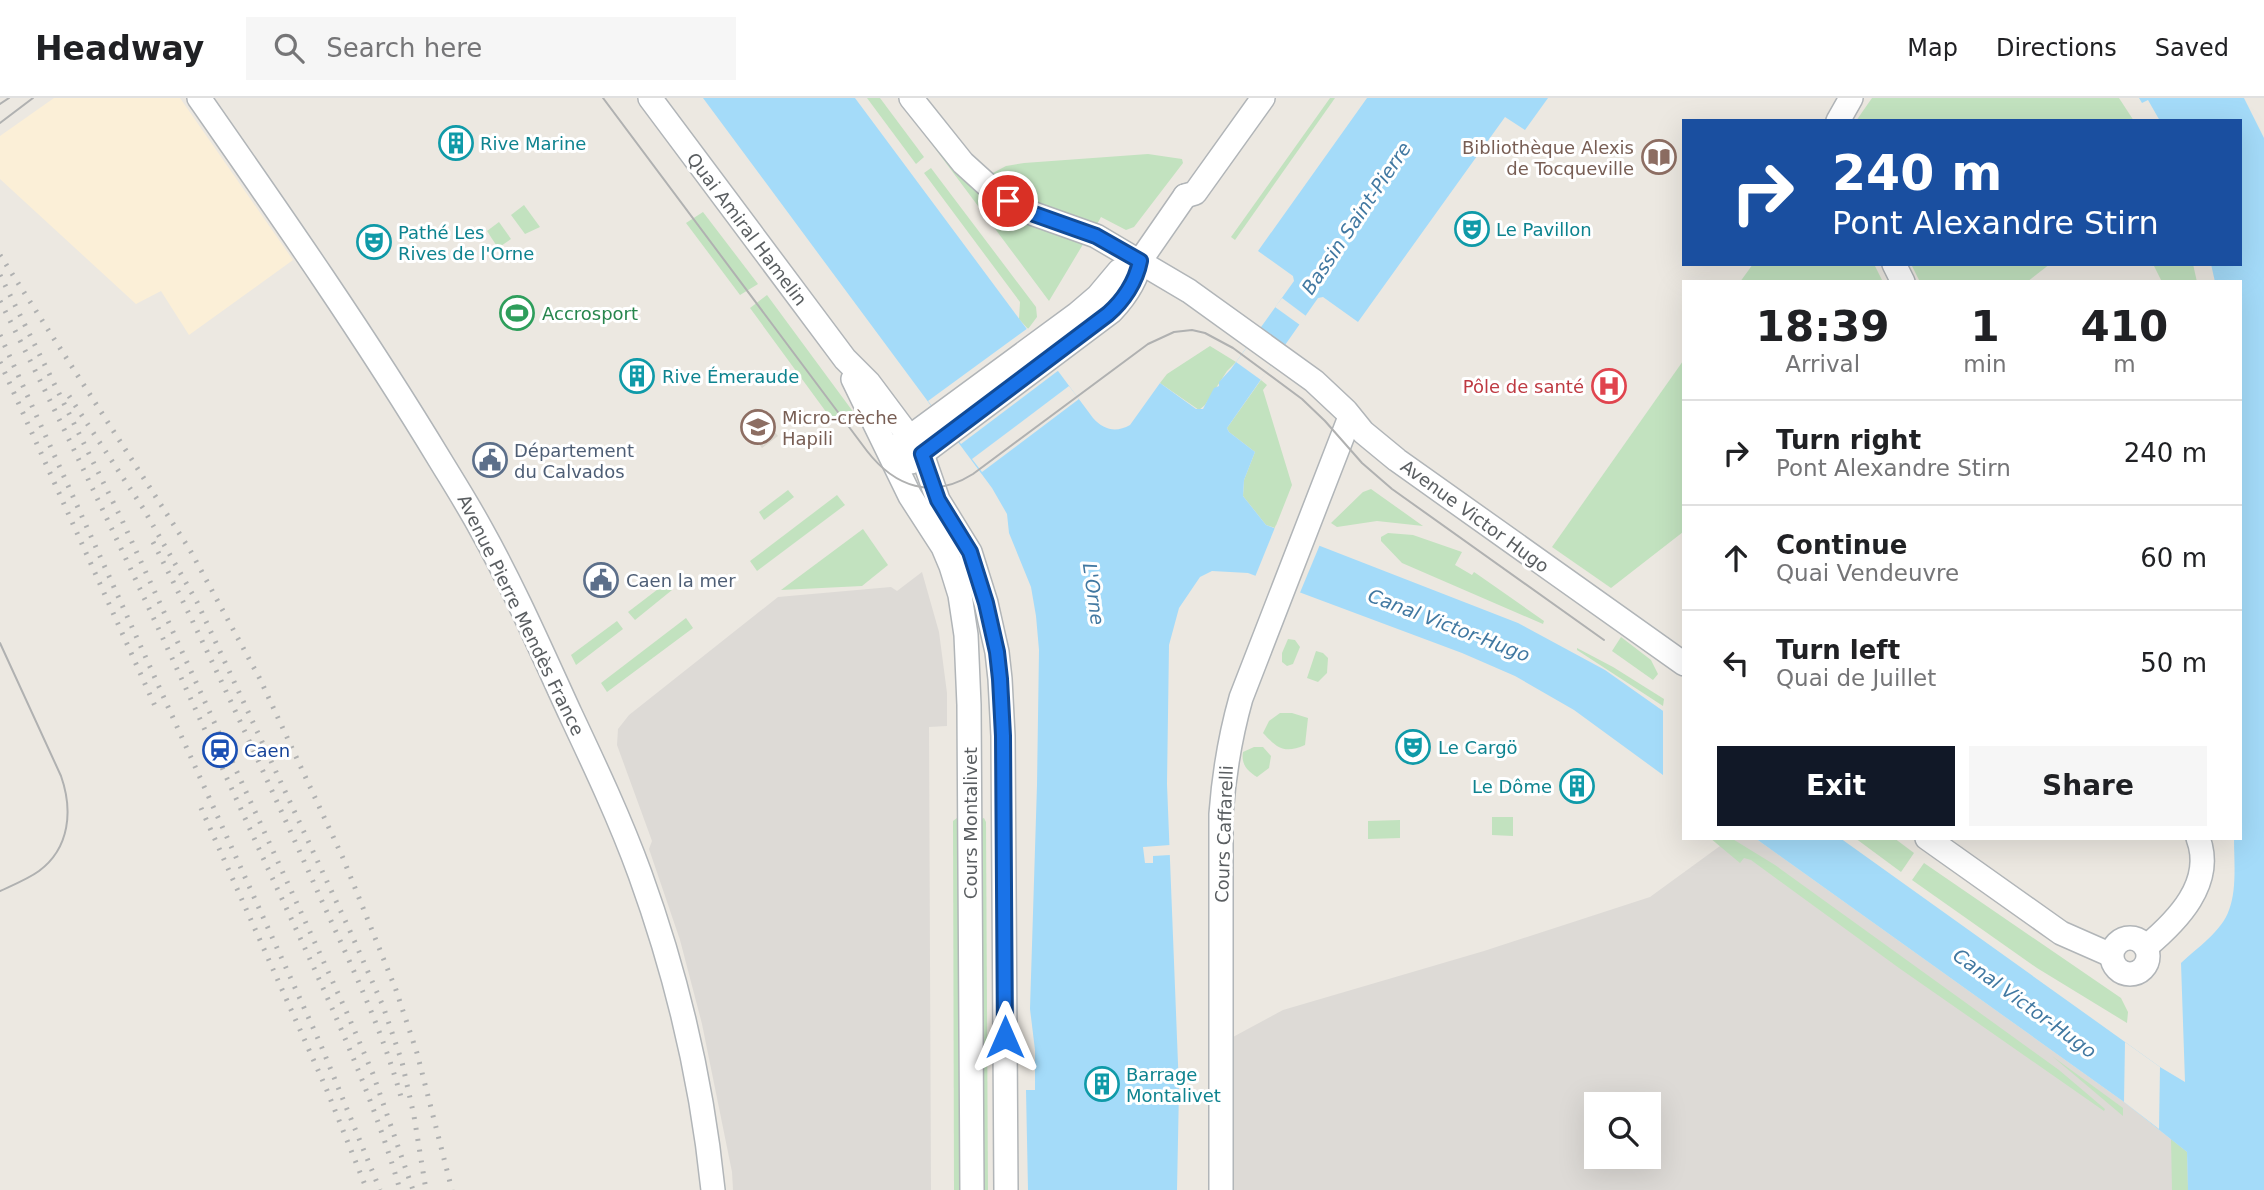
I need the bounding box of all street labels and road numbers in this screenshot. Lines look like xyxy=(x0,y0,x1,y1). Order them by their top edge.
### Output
street label: Quai Amiral Hamelin xyxy=(683,148,811,310)
street label: Avenue Victor Hugo xyxy=(1397,455,1553,577)
street label: Avenue Pierre Mendès France xyxy=(453,491,589,739)
street label: Cours Montalivet xyxy=(960,747,981,899)
street label: Cours Caffarelli xyxy=(1211,765,1237,903)

